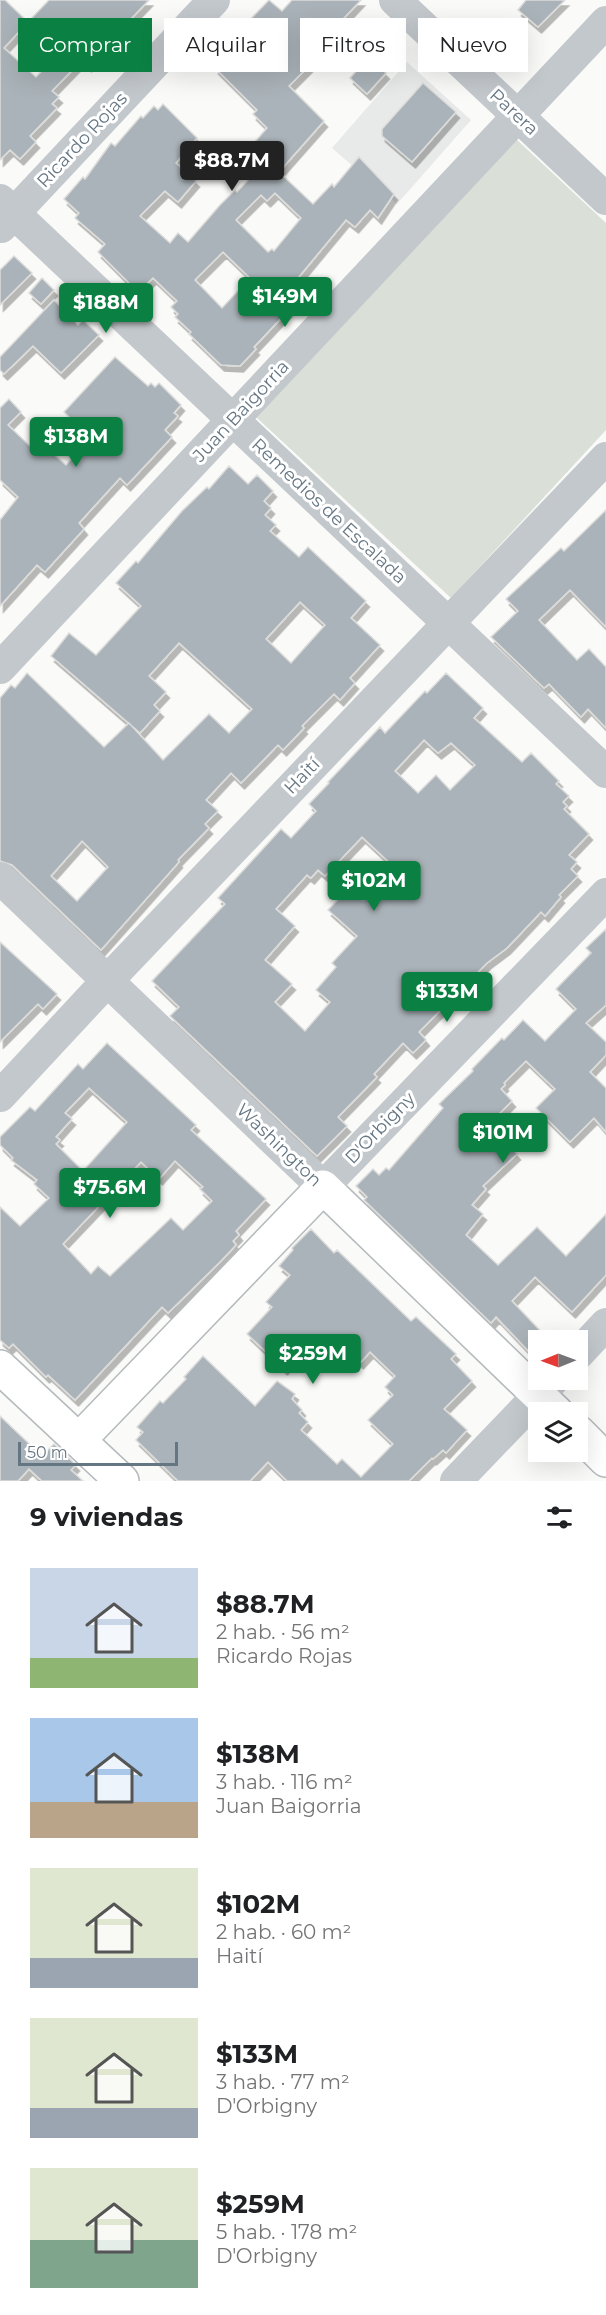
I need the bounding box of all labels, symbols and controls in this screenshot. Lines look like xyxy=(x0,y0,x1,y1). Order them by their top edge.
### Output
chip: Comprar xyxy=(18,18,152,72)
chip: Alquilar xyxy=(164,18,288,72)
chip: Filtros xyxy=(300,18,406,72)
chip: Nuevo xyxy=(418,18,528,72)
street label: Parera xyxy=(485,84,543,140)
street label: Ricardo Rojas xyxy=(32,88,132,192)
pin: $88.7M xyxy=(183,141,281,192)
text: $88.7M xyxy=(194,148,270,172)
pin: $149M xyxy=(243,277,327,328)
pin: $188M xyxy=(64,283,148,334)
text: $149M xyxy=(252,284,318,308)
text: $188M xyxy=(73,290,139,314)
street label: Juan Baigorria xyxy=(188,356,294,467)
pin: $138M xyxy=(34,417,118,468)
text: $138M xyxy=(44,424,108,448)
street label: Remedios de Escalada xyxy=(247,434,411,588)
street label: Haití xyxy=(279,752,325,799)
pin: $102M xyxy=(332,861,416,912)
text: $102M xyxy=(342,868,406,892)
pin: $133M xyxy=(405,972,489,1023)
text: $133M xyxy=(415,979,479,1003)
street label: D'Orbigny xyxy=(340,1087,420,1168)
street label: Washington xyxy=(232,1099,326,1191)
pin: $101M xyxy=(461,1113,545,1164)
text: $101M xyxy=(473,1120,533,1144)
pin: $75.6M xyxy=(61,1168,159,1219)
text: $75.6M xyxy=(73,1175,147,1199)
north arrow xyxy=(528,1330,588,1390)
map controls xyxy=(528,1330,588,1462)
pin: $259M xyxy=(271,1334,355,1385)
text: $259M xyxy=(279,1341,347,1365)
button: layers xyxy=(528,1402,588,1462)
scale bar xyxy=(18,1439,178,1466)
text: 50 m xyxy=(27,1443,68,1462)
text: 9 viviendas xyxy=(30,1501,183,1533)
icon: filters xyxy=(543,1501,576,1534)
text: $88.7M xyxy=(216,1588,315,1620)
icon: home xyxy=(78,1592,150,1664)
text: 2 hab. · 56 m² xyxy=(216,1620,350,1644)
text: Ricardo Rojas xyxy=(216,1644,352,1668)
text: $138M xyxy=(216,1738,300,1770)
icon: home xyxy=(78,1742,150,1814)
text: 3 hab. · 116 m² xyxy=(216,1770,353,1794)
text: Juan Baigorria xyxy=(216,1794,361,1818)
text: $102M xyxy=(216,1888,300,1920)
icon: home xyxy=(78,1892,150,1964)
text: 2 hab. · 60 m² xyxy=(216,1920,351,1944)
text: Haití xyxy=(216,1944,263,1968)
text: $133M xyxy=(216,2038,298,2070)
icon: home xyxy=(78,2042,150,2114)
text: 3 hab. · 77 m² xyxy=(216,2070,349,2094)
text: D'Orbigny xyxy=(216,2094,317,2118)
text: $259M xyxy=(216,2188,305,2220)
icon: home xyxy=(78,2192,150,2264)
text: 5 hab. · 178 m² xyxy=(216,2220,357,2244)
text: D'Orbigny xyxy=(216,2244,317,2268)

